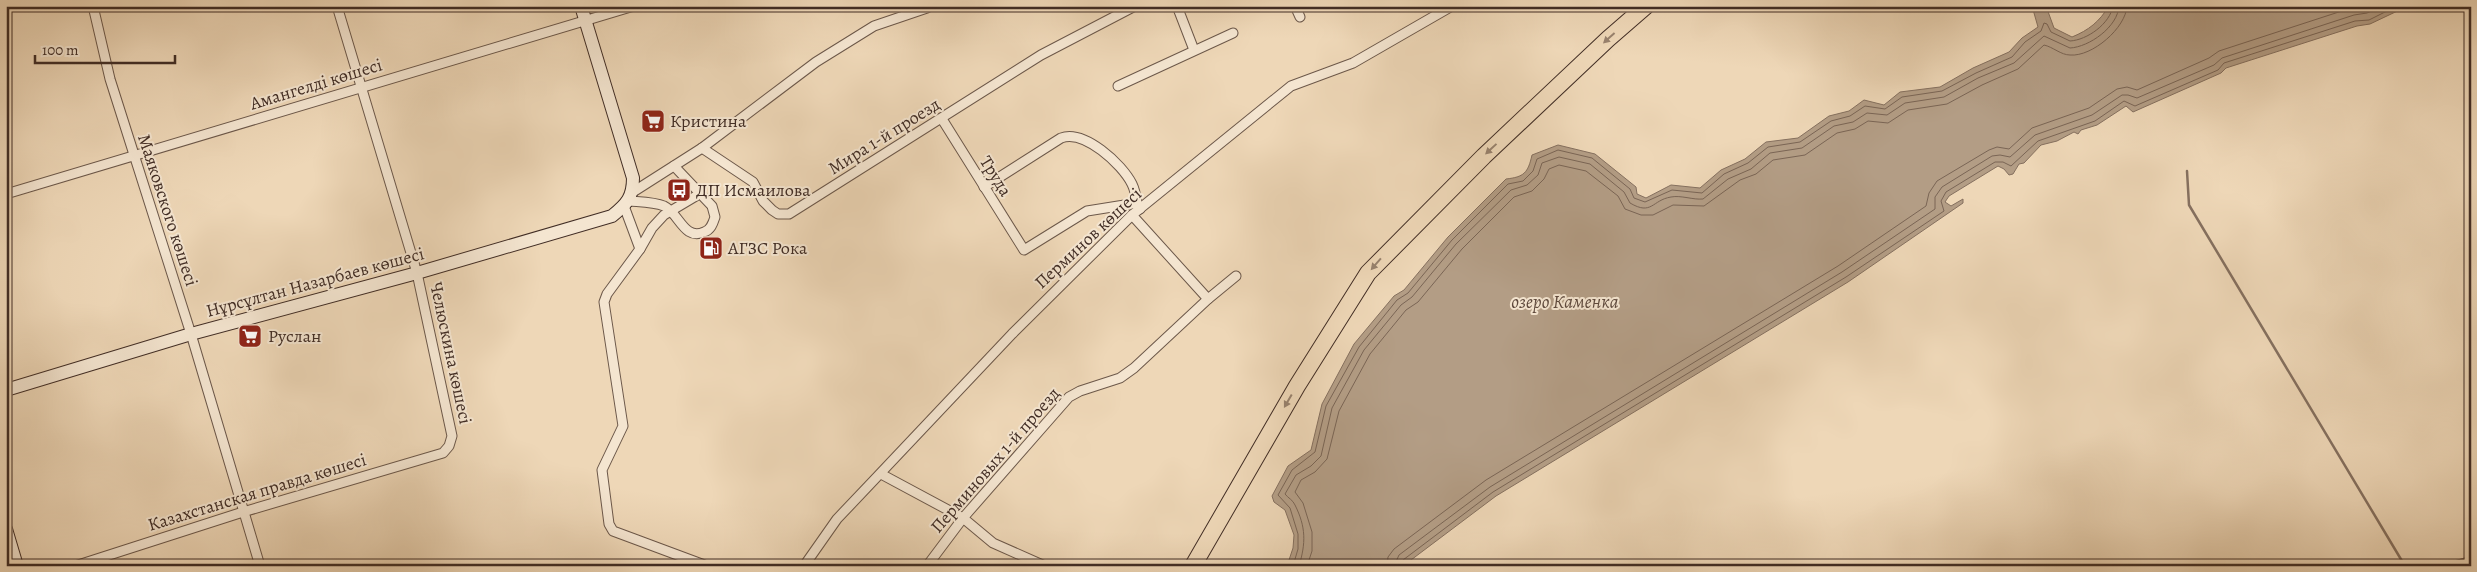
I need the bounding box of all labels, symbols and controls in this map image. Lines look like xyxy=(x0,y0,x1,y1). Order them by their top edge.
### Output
scale bar xyxy=(35,32,175,64)
one-way arrow xyxy=(1604,32,1616,44)
text: 100 m xyxy=(42,40,79,60)
street label: Амангелді көшесі xyxy=(246,52,385,116)
street label: Мира 1-й проезд xyxy=(824,92,945,180)
supermarket icon: Кристина xyxy=(640,108,666,134)
place label: Кристина xyxy=(670,109,747,133)
street label: Маяковского көшесі xyxy=(132,131,204,289)
one-way arrow xyxy=(1485,143,1497,155)
street label: Труда xyxy=(974,151,1018,202)
bus stop icon: ДП Исмаилова xyxy=(666,177,692,203)
place label: ДП Исмаилова xyxy=(696,178,811,202)
street label: Перминов көшесі xyxy=(1029,182,1147,294)
fuel station icon: АГЗС Рока xyxy=(698,235,724,261)
place label: АГЗС Рока xyxy=(727,236,808,260)
street label: Нұрсұлтан Назарбаев көшесі xyxy=(203,241,427,323)
one-way arrow xyxy=(1370,258,1382,270)
street label: Челюскина көшесі xyxy=(424,280,478,426)
water label: озеро Каменка xyxy=(1511,289,1619,315)
supermarket icon: Руслан xyxy=(237,323,263,349)
place label: Руслан xyxy=(268,324,321,348)
street label: Перминовых 1-й проезд xyxy=(925,382,1065,538)
one-way arrow xyxy=(1284,394,1293,407)
street label: Казахстанская правда көшесі xyxy=(145,447,369,537)

